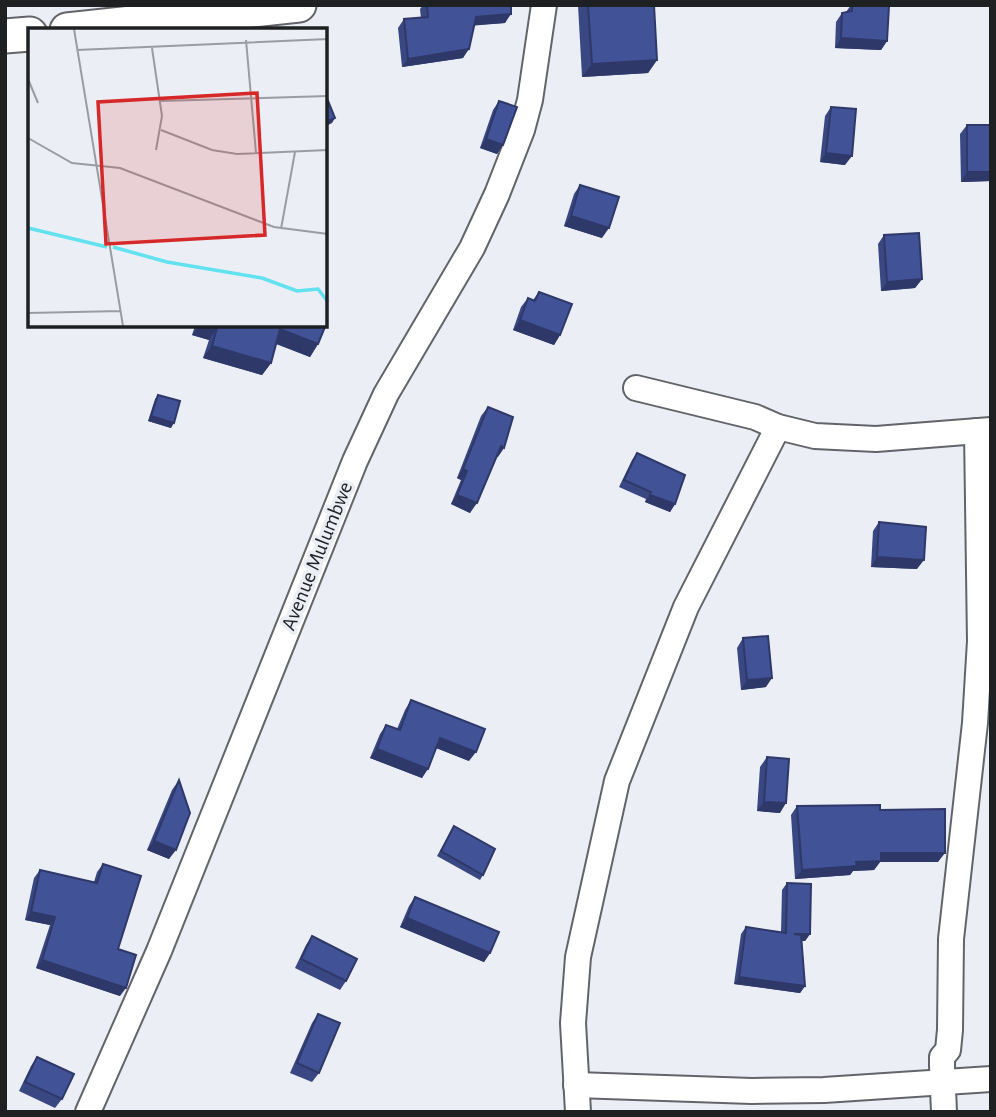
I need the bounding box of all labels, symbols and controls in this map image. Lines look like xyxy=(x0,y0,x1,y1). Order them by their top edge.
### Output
inset map xyxy=(28,28,327,327)
street label: Avenue Mulumbwe xyxy=(278,479,356,633)

